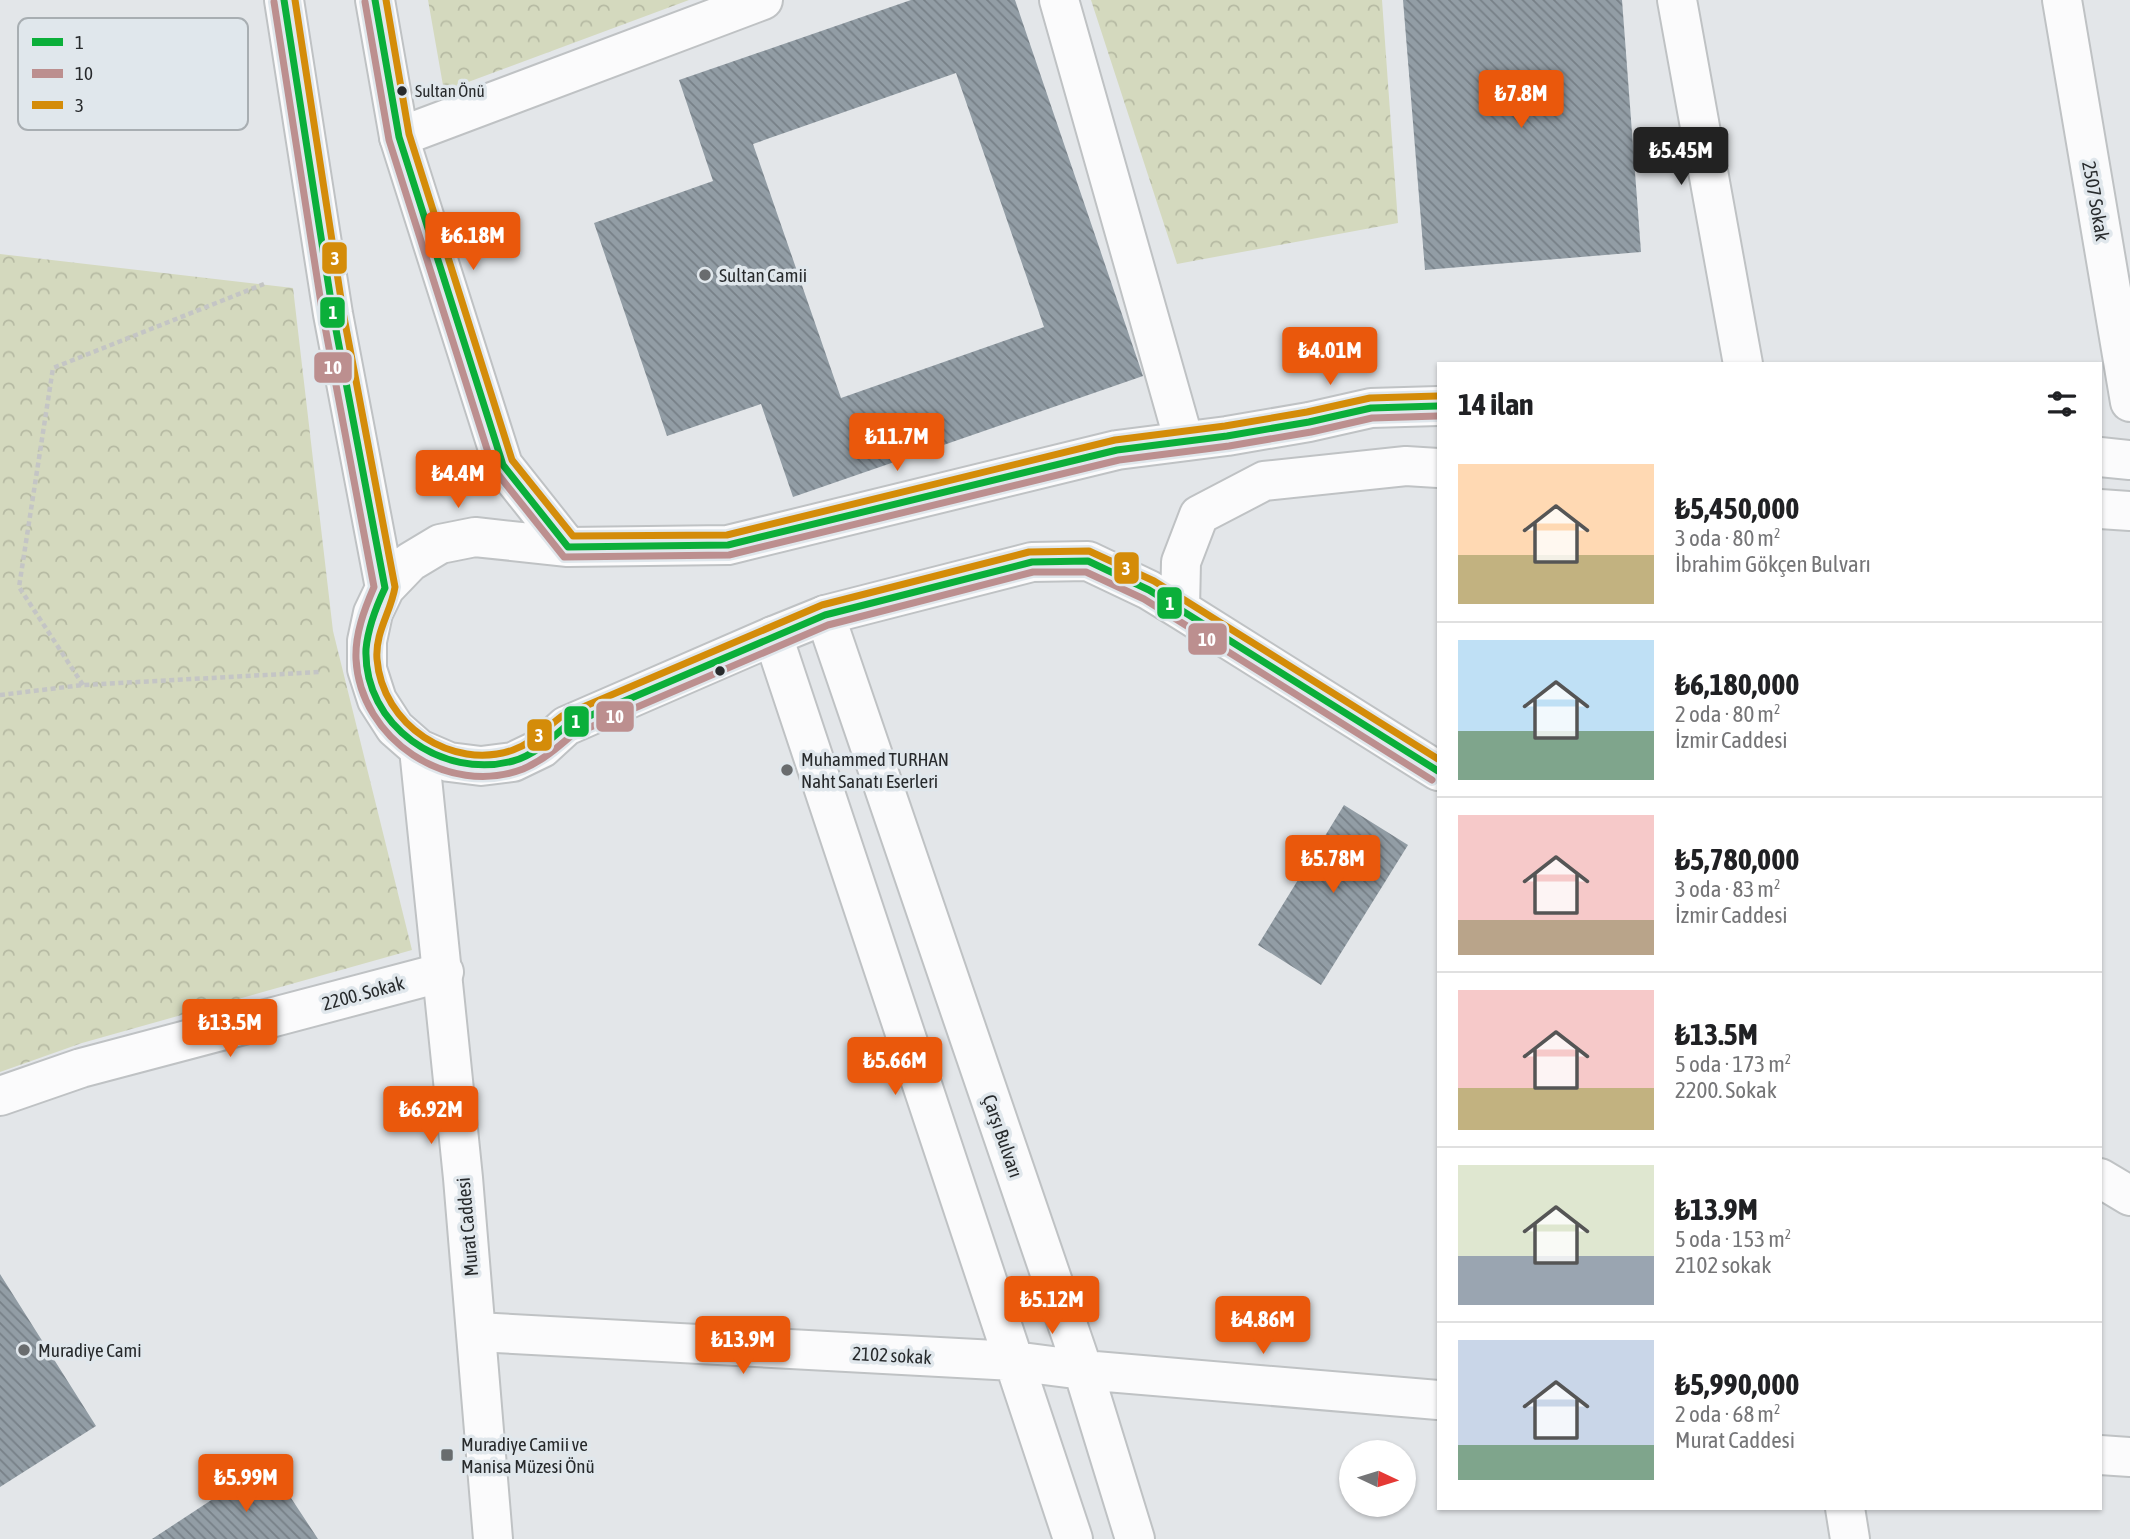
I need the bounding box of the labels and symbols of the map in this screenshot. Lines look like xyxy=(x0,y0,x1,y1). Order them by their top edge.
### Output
legend xyxy=(18,18,248,130)
text: 1 xyxy=(75,31,84,53)
text: 10 xyxy=(75,62,93,84)
pin: ₺7.8M xyxy=(1472,71,1570,130)
place label: Sultan Önü xyxy=(415,81,485,101)
marker: Sultan Önü xyxy=(395,84,409,98)
text: 3 xyxy=(75,94,84,116)
pin: ₺5.45M xyxy=(1624,128,1738,187)
street label: 2507 Sokak xyxy=(2078,159,2114,243)
pin: ₺6.18M xyxy=(416,212,530,272)
line badge: 3 xyxy=(321,241,348,275)
text: 3 xyxy=(331,247,340,269)
place label: Sultan Camii xyxy=(719,264,807,286)
marker: Sultan Camii xyxy=(697,267,713,283)
line badge: 1 xyxy=(319,296,346,329)
text: 1 xyxy=(329,301,338,323)
pin: ₺4.01M xyxy=(1273,328,1387,387)
line badge: 10 xyxy=(313,351,353,384)
text: 10 xyxy=(324,356,342,378)
pin: ₺11.7M xyxy=(840,414,954,473)
pin: ₺4.4M xyxy=(409,450,507,510)
line badge: 3 xyxy=(1113,551,1140,585)
text: 3 xyxy=(1122,557,1131,579)
line badge: 1 xyxy=(1156,586,1183,620)
text: 1 xyxy=(1166,592,1175,614)
line badge: 10 xyxy=(1187,622,1228,656)
text: 10 xyxy=(1198,628,1216,650)
unlabelled marker xyxy=(713,664,727,678)
line badge: 10 xyxy=(595,700,635,733)
line badge: 1 xyxy=(563,705,590,738)
text: 10 xyxy=(606,705,624,727)
text: 1 xyxy=(572,710,581,732)
line badge: 3 xyxy=(526,718,553,752)
text: 3 xyxy=(535,724,544,746)
place label: Muhammed TURHAN Naht Sanatı Eserleri xyxy=(801,748,949,792)
marker: Muhammed TURHAN Naht Sanatı Eserleri xyxy=(779,762,795,778)
pin: ₺5.78M xyxy=(1276,836,1390,895)
street label: 2200. Sokak xyxy=(320,971,407,1015)
pin: ₺13.5M xyxy=(173,1000,287,1059)
pin: ₺5.66M xyxy=(838,1038,952,1097)
pin: ₺6.92M xyxy=(374,1086,488,1146)
street label: Çarşı Bulvarı xyxy=(979,1092,1027,1180)
street label: Murat Caddesi xyxy=(452,1177,482,1277)
pin: ₺5.12M xyxy=(995,1276,1109,1336)
pin: ₺4.86M xyxy=(1206,1296,1320,1356)
pin: ₺13.9M xyxy=(686,1316,800,1376)
place label: Muradiye Cami xyxy=(38,1339,142,1361)
marker: Muradiye Cami xyxy=(16,1342,32,1358)
street label: 2102 sokak xyxy=(852,1342,933,1368)
place label: Muradiye Camii ve Manisa Müzesi Önü xyxy=(461,1433,595,1477)
north arrow xyxy=(1339,1440,1416,1517)
marker: Muradiye Camii ve Manisa Müzesi Önü xyxy=(439,1447,455,1463)
pin: ₺5.99M xyxy=(189,1454,303,1514)

